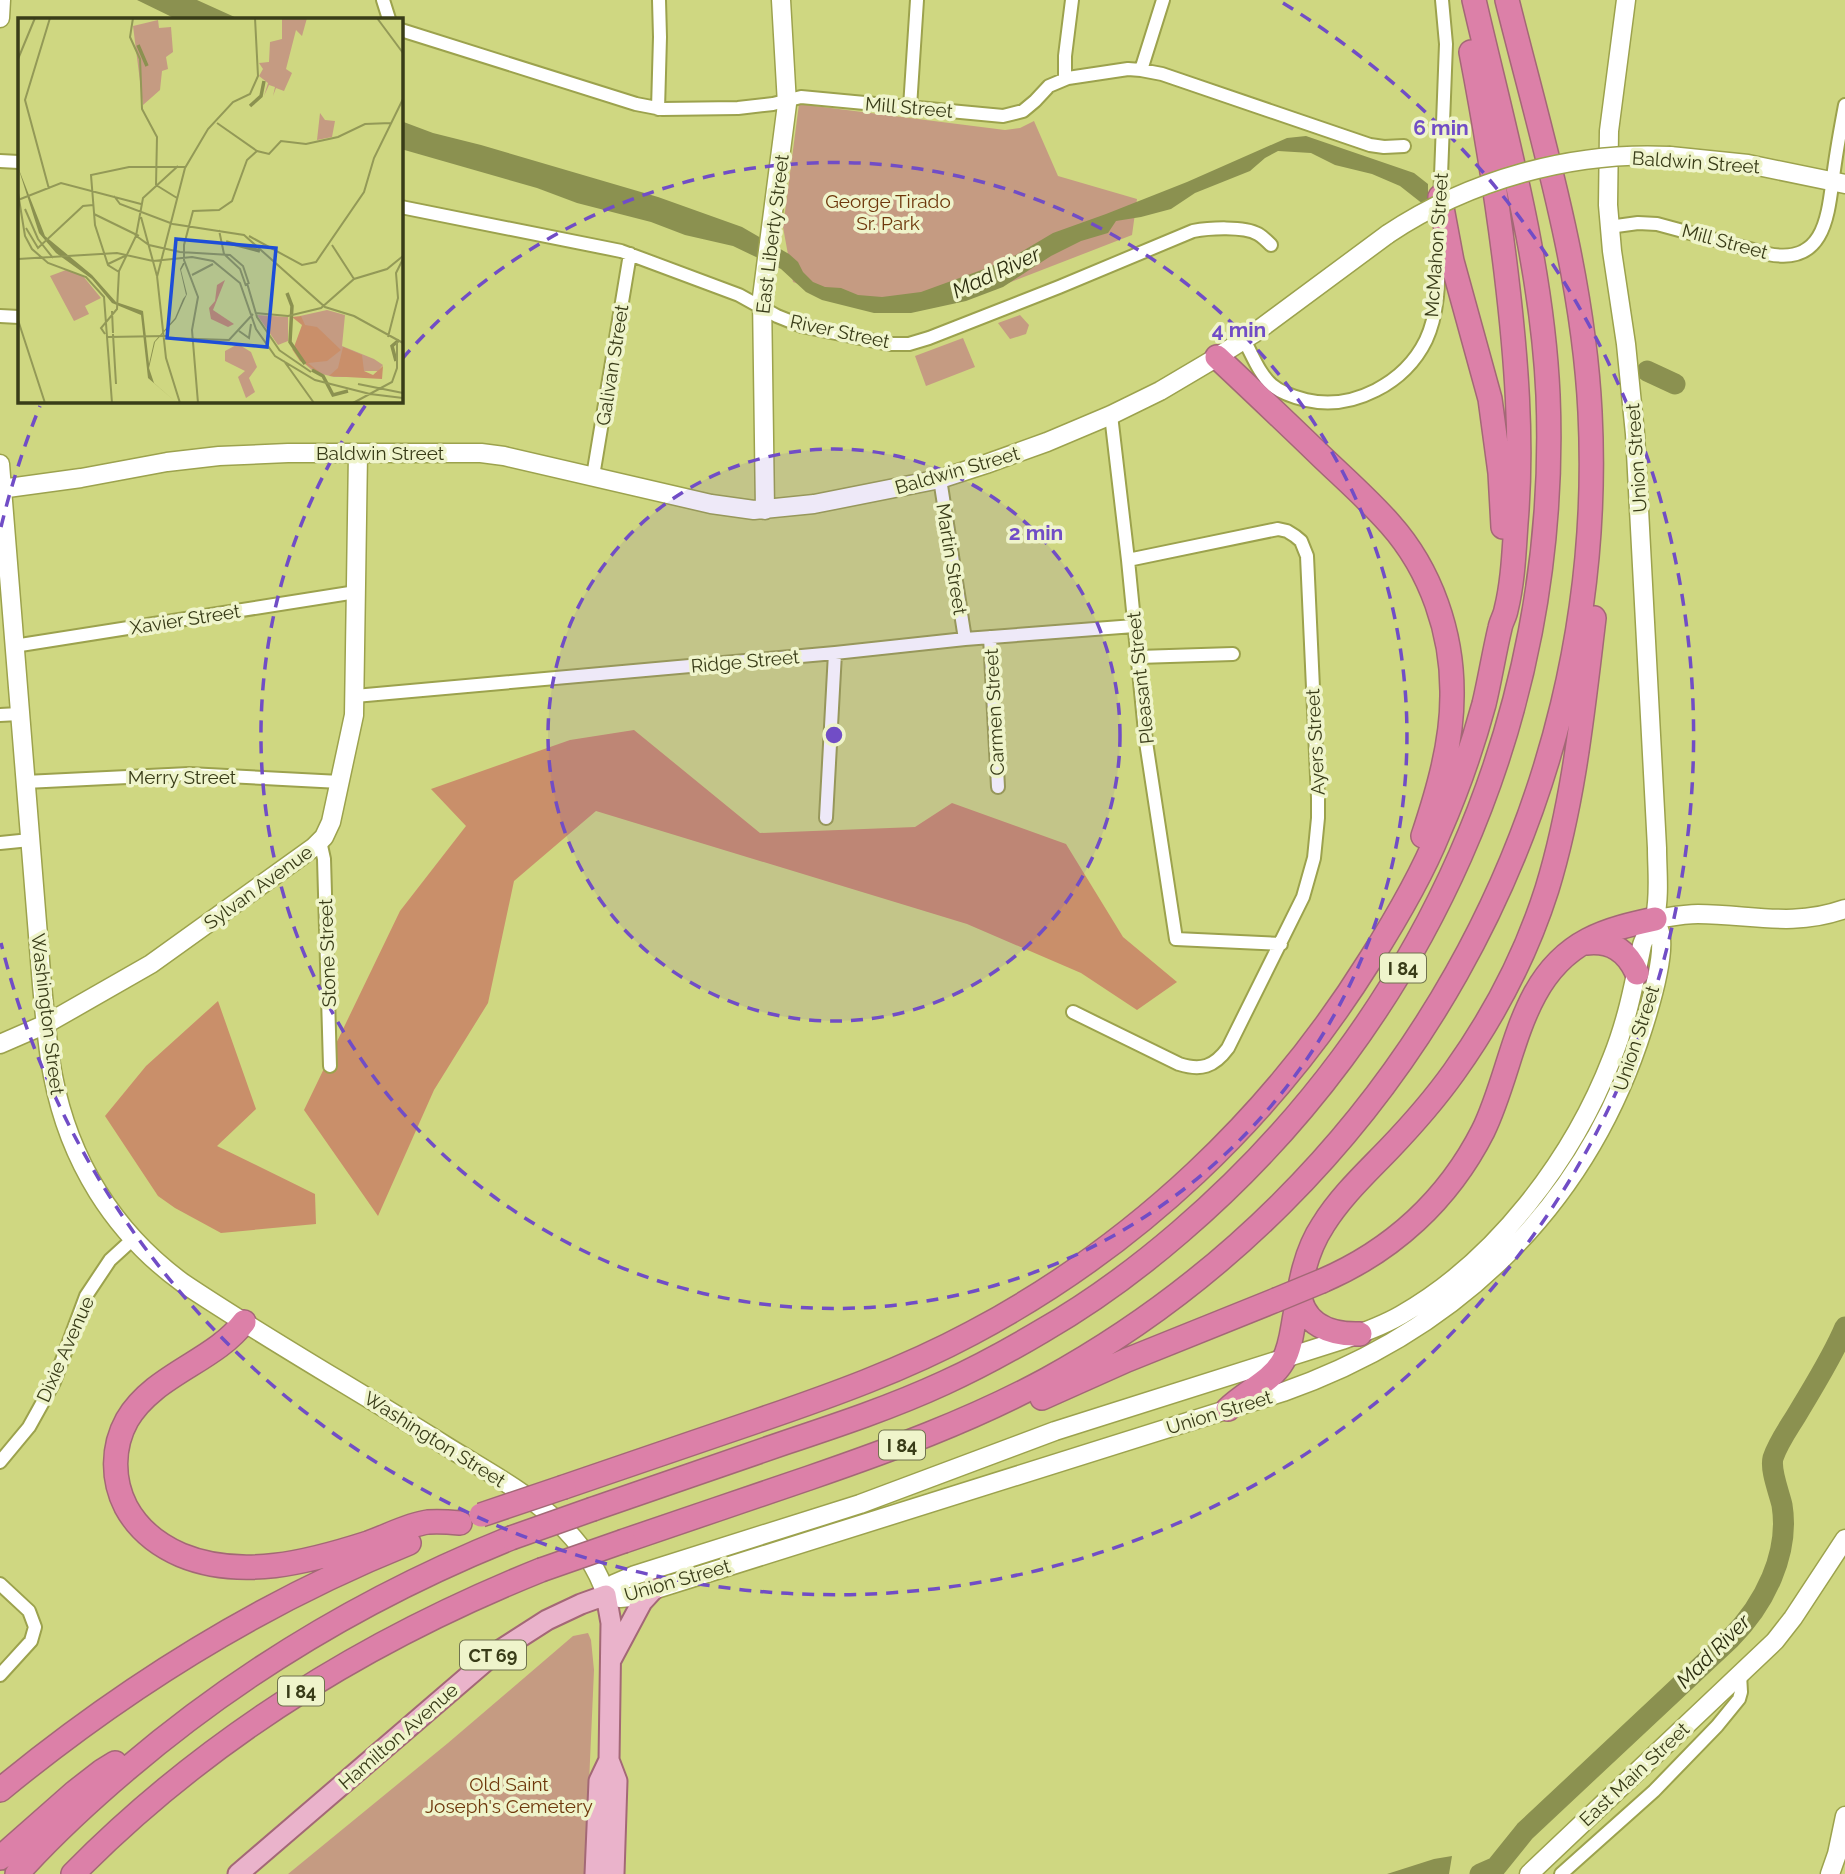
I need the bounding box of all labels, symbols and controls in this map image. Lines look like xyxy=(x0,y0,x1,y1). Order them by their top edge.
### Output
inset map xyxy=(18,18,402,402)
street label: Mill Street xyxy=(864,92,954,122)
text: 6 min xyxy=(1413,115,1469,140)
street label: Baldwin Street xyxy=(1631,147,1761,177)
street label: East Liberty Street xyxy=(751,152,793,315)
street label: McMahon Street xyxy=(1420,171,1452,318)
park label: George Tirado Sr. Park xyxy=(825,190,951,234)
street label: Mill Street xyxy=(1680,219,1771,263)
water label: Mad River xyxy=(948,240,1045,303)
street label: Galivan Street xyxy=(592,302,633,427)
street label: River Street xyxy=(788,310,892,352)
text: 4 min xyxy=(1212,317,1266,342)
street label: Union Street xyxy=(1621,402,1651,513)
street label: Baldwin Street xyxy=(316,442,445,464)
street label: Baldwin Street xyxy=(892,442,1022,498)
street label: Martin Street xyxy=(932,502,972,617)
text: 2 min xyxy=(1009,520,1063,545)
street label: Xavier Street xyxy=(128,599,242,639)
street label: Pleasant Street xyxy=(1122,610,1158,745)
street label: Ridge Street xyxy=(690,645,801,677)
street label: Carmen Street xyxy=(980,647,1008,776)
street label: Ayers Street xyxy=(1301,688,1329,796)
centre of rings xyxy=(822,723,846,747)
street label: Merry Street xyxy=(128,766,237,788)
street label: Sylvan Avenue xyxy=(200,840,316,934)
street label: Stone Street xyxy=(314,898,340,1008)
street label: Washington Street xyxy=(27,932,69,1097)
road number: I 84 xyxy=(1380,953,1426,982)
street label: Union Street xyxy=(1609,982,1664,1093)
street label: Dixie Avenue xyxy=(32,1293,98,1405)
street label: Union Street xyxy=(1163,1385,1275,1439)
street label: Washington Street xyxy=(360,1387,510,1492)
road number: I 84 xyxy=(879,1430,925,1460)
street label: Union Street xyxy=(621,1554,733,1606)
water label: Mad River xyxy=(1671,1608,1756,1693)
road number: CT 69 xyxy=(460,1640,526,1670)
road number: I 84 xyxy=(278,1676,324,1706)
street label: Hamilton Avenue xyxy=(334,1678,462,1794)
street label: East Main Street xyxy=(1575,1717,1694,1830)
park label: Old Saint Joseph's Cemetery xyxy=(425,1773,593,1817)

